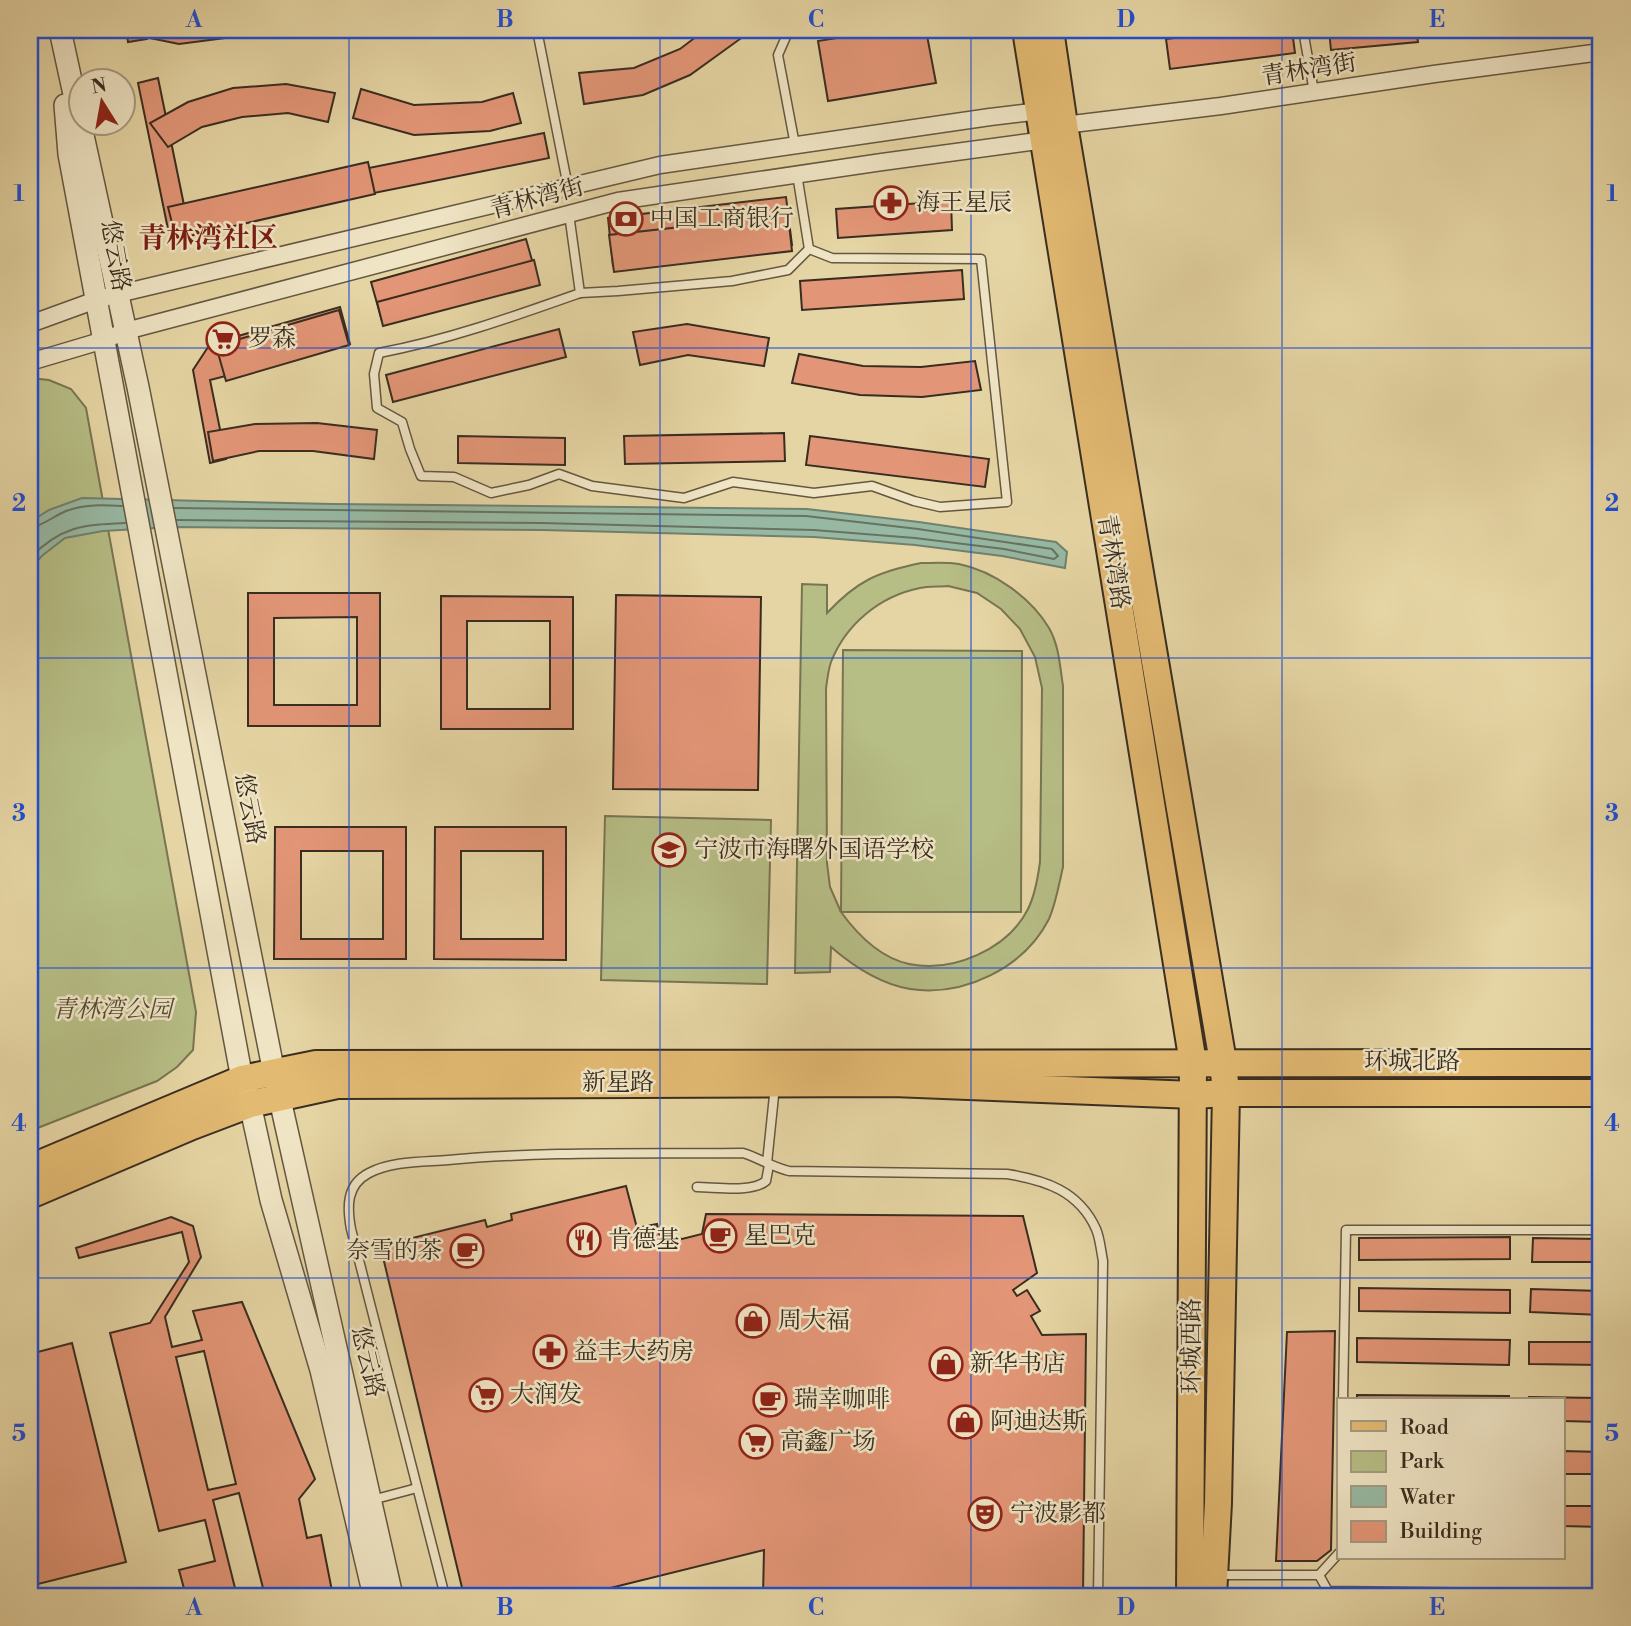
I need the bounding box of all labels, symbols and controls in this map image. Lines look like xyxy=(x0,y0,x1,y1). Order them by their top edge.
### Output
text: A xyxy=(185,6,203,34)
text: B xyxy=(496,6,514,34)
text: C xyxy=(808,6,824,34)
text: D xyxy=(1117,6,1135,34)
text: E xyxy=(1429,6,1445,34)
street label: 青林湾街 xyxy=(1259,48,1359,92)
north arrow xyxy=(66,66,136,136)
text: N xyxy=(89,73,109,100)
street label: 青林湾街 xyxy=(487,172,587,226)
text: 1 xyxy=(13,180,25,208)
text: 1 xyxy=(1606,180,1618,208)
pharmacy icon: 海王星辰 xyxy=(872,184,910,222)
place label: 海王星辰 xyxy=(916,188,1012,218)
bank icon: 中国工商银行 xyxy=(607,200,645,238)
place label: 中国工商银行 xyxy=(650,204,794,234)
street label: 悠云路 xyxy=(94,218,136,294)
district label: 青林湾社区 xyxy=(138,221,278,256)
supermarket icon: 罗森 xyxy=(204,320,242,358)
place label: 罗森 xyxy=(248,324,296,354)
text: 2 xyxy=(12,490,26,518)
text: 2 xyxy=(1605,490,1619,518)
street label: 青林湾路 xyxy=(1091,512,1135,612)
street label: 悠云路 xyxy=(227,771,271,847)
text: 3 xyxy=(12,800,26,828)
text: 3 xyxy=(1605,800,1619,828)
school or university icon: 宁波市海曙外国语学校 xyxy=(650,831,688,869)
place label: 宁波市海曙外国语学校 xyxy=(694,835,934,865)
park label: 青林湾公园 xyxy=(52,995,176,1025)
street label: 环城北路 xyxy=(1364,1047,1460,1077)
street label: 新星路 xyxy=(582,1068,654,1098)
text: 4 xyxy=(11,1110,27,1138)
text: 4 xyxy=(1604,1110,1620,1138)
cafe icon: 星巴克 xyxy=(701,1217,739,1255)
restaurant icon: 肯德基 xyxy=(565,1221,603,1259)
place label: 星巴克 xyxy=(744,1221,816,1251)
place label: 肯德基 xyxy=(608,1225,680,1255)
cafe icon: 奈雪的茶 xyxy=(448,1232,486,1270)
place label: 奈雪的茶 xyxy=(346,1236,442,1266)
street label: 环城西路 xyxy=(1177,1298,1207,1394)
shop icon: 周大福 xyxy=(734,1302,772,1340)
place label: 周大福 xyxy=(778,1306,850,1336)
street label: 悠云路 xyxy=(344,1324,390,1400)
pharmacy icon: 益丰大药房 xyxy=(531,1333,569,1371)
place label: 益丰大药房 xyxy=(574,1337,694,1367)
shop icon: 新华书店 xyxy=(927,1345,965,1383)
place label: 新华书店 xyxy=(970,1349,1066,1379)
supermarket icon: 大润发 xyxy=(467,1376,505,1414)
place label: 大润发 xyxy=(510,1380,582,1410)
cafe icon: 瑞幸咖啡 xyxy=(751,1381,789,1419)
place label: 瑞幸咖啡 xyxy=(794,1385,890,1415)
legend xyxy=(1337,1398,1564,1560)
shop icon: 阿迪达斯 xyxy=(946,1403,984,1441)
place label: 阿迪达斯 xyxy=(990,1407,1086,1437)
text: Road xyxy=(1400,1415,1449,1441)
text: 5 xyxy=(12,1420,26,1448)
text: 5 xyxy=(1605,1420,1619,1448)
supermarket icon: 高鑫广场 xyxy=(737,1423,775,1461)
place label: 高鑫广场 xyxy=(780,1427,876,1457)
text: Park xyxy=(1400,1449,1445,1475)
text: Water xyxy=(1399,1485,1455,1511)
theatre icon: 宁波影都 xyxy=(966,1495,1004,1533)
place label: 宁波影都 xyxy=(1010,1499,1106,1529)
text: Building xyxy=(1399,1519,1482,1545)
text: A xyxy=(185,1594,203,1622)
text: B xyxy=(496,1594,514,1622)
text: C xyxy=(808,1594,824,1622)
text: D xyxy=(1117,1594,1135,1622)
text: E xyxy=(1429,1594,1445,1622)

